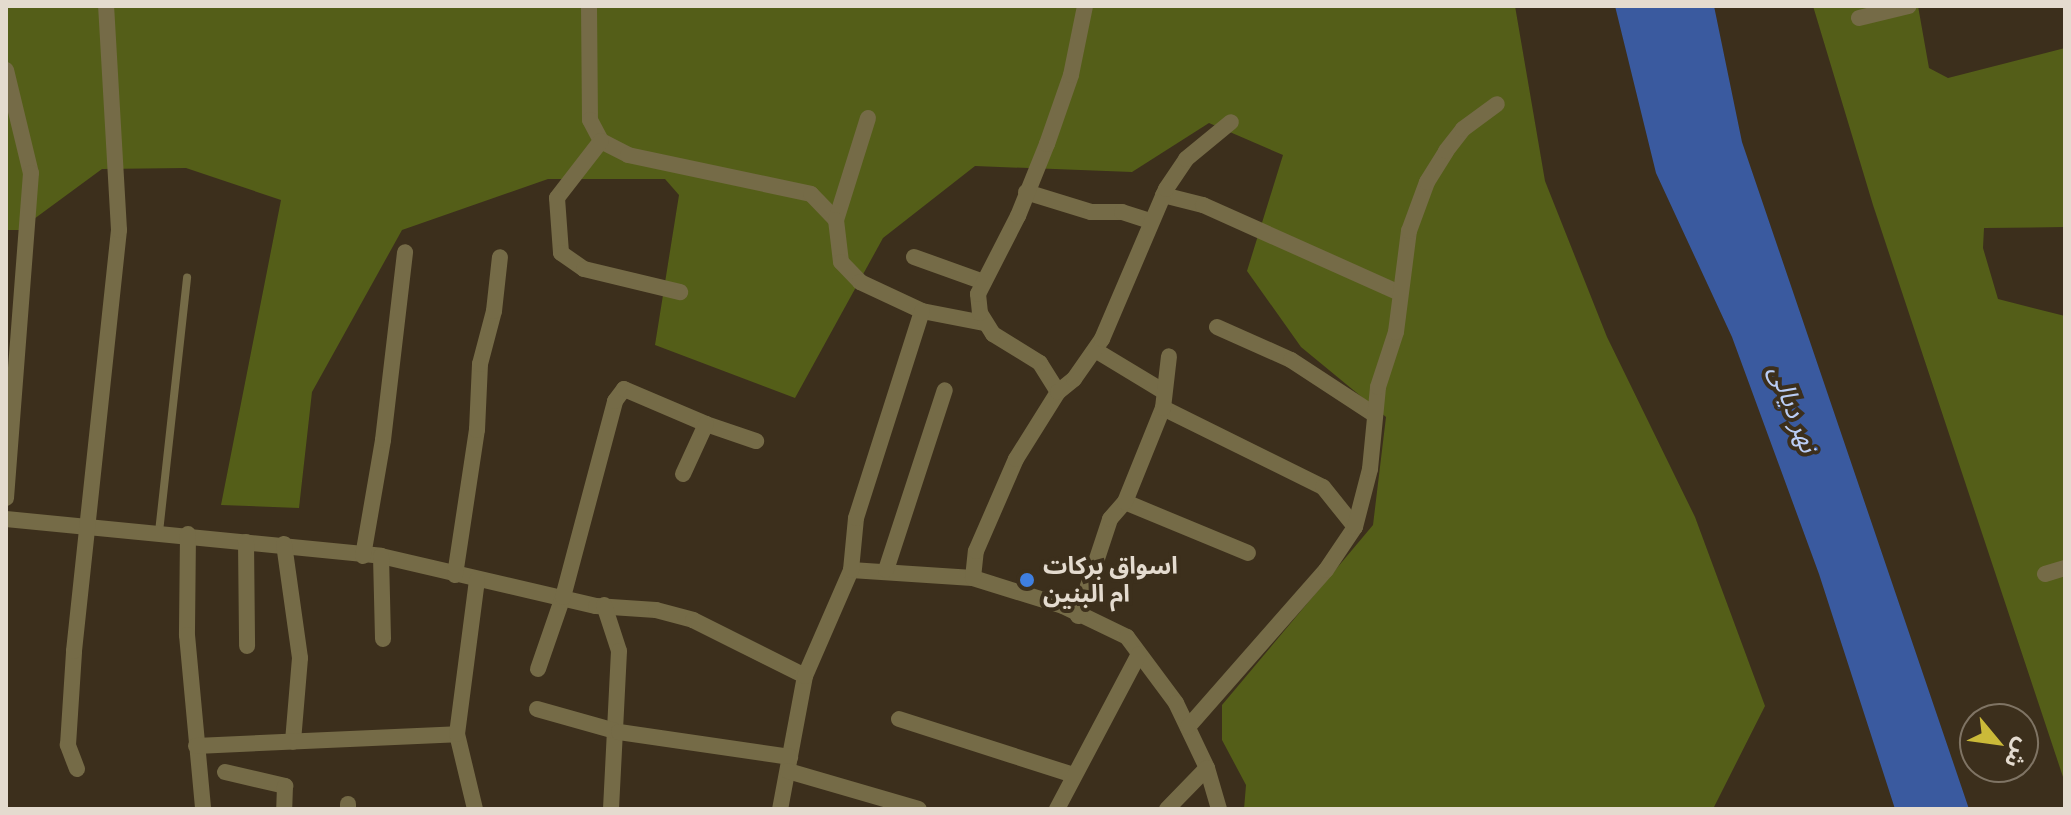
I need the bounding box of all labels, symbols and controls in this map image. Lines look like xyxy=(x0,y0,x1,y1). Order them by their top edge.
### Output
water label: نهر ديالى xyxy=(1762,361,1824,457)
place label: اسواق بركات ام البنين xyxy=(1043,552,1178,608)
marker: اسواق بركات ام البنين xyxy=(1018,571,1036,589)
north arrow xyxy=(1959,703,2039,783)
text: ش xyxy=(2000,734,2037,773)

